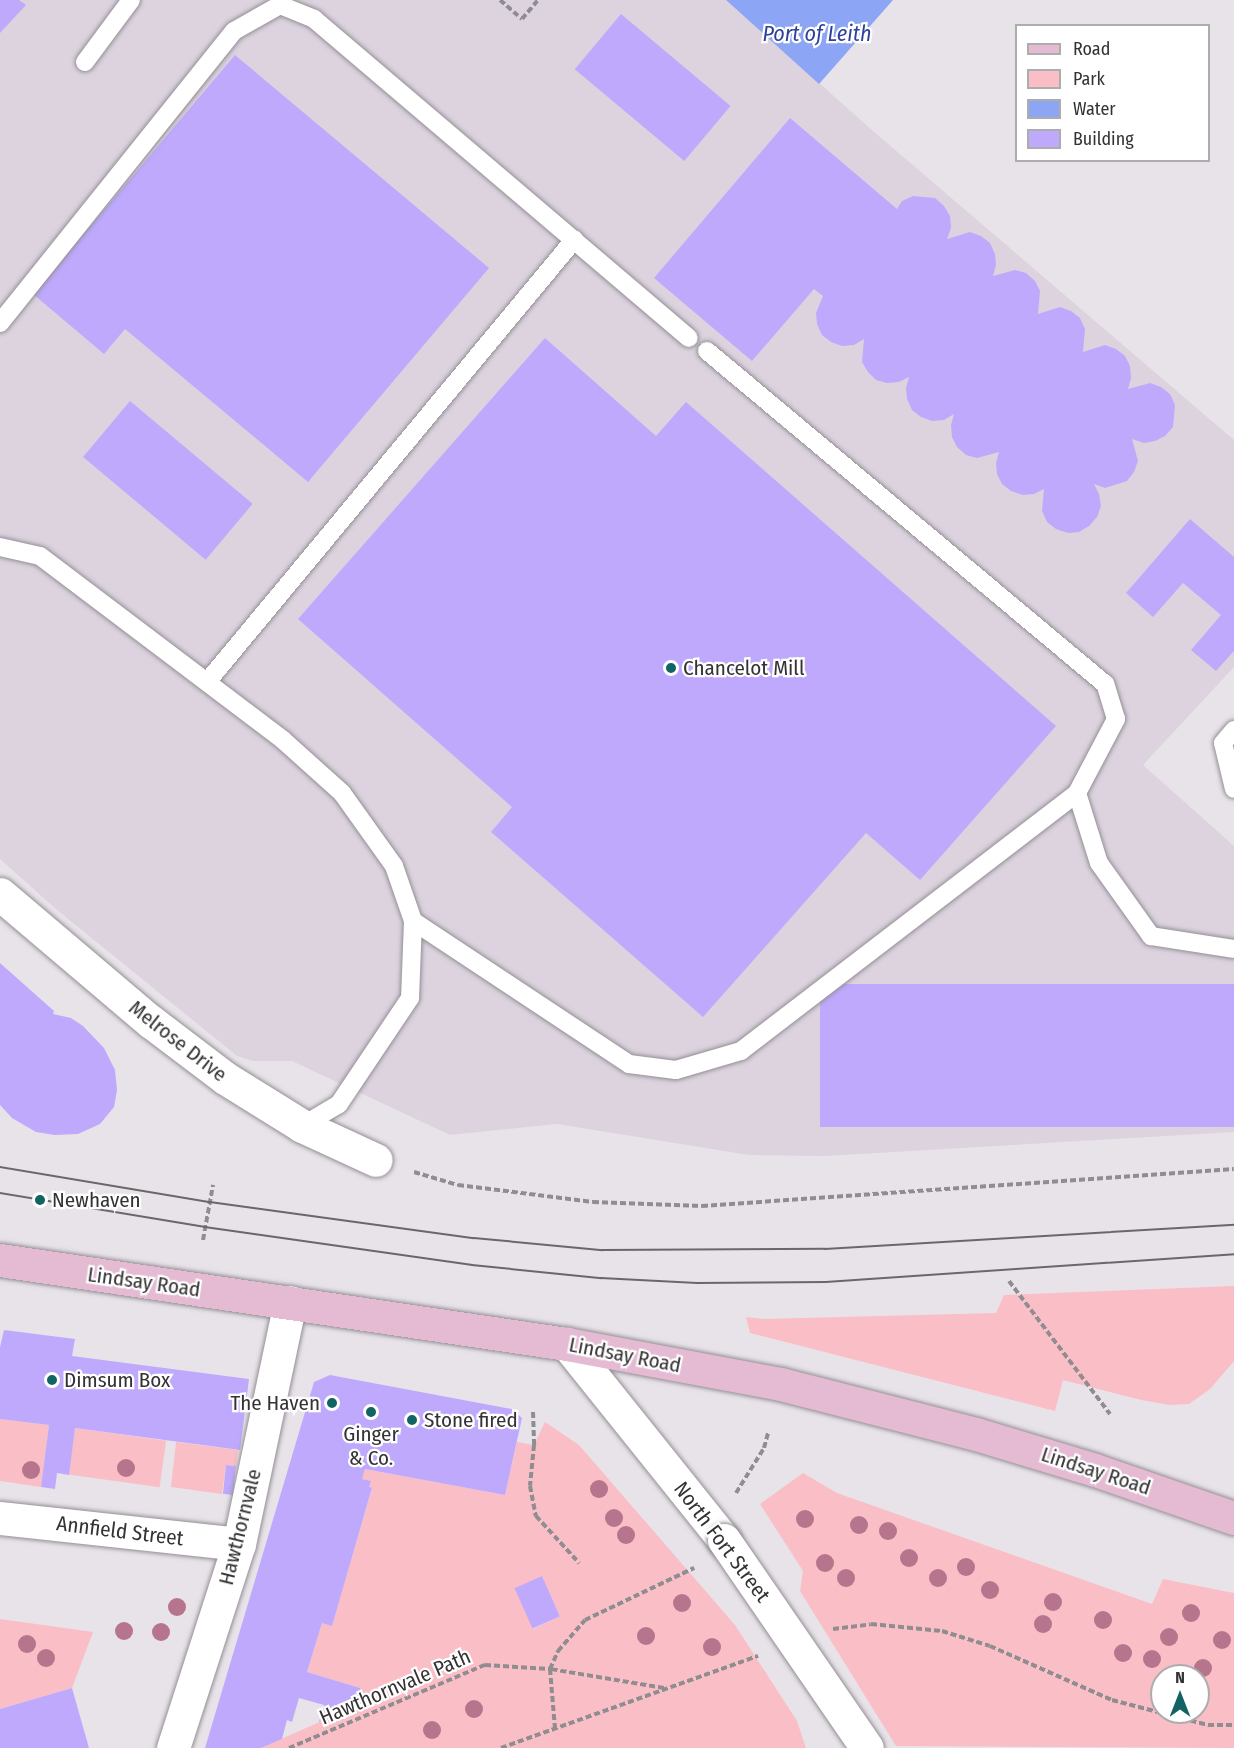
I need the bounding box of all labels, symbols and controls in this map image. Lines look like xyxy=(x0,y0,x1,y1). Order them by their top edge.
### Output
water label: Port of Leith xyxy=(763,21,871,47)
legend xyxy=(1015,24,1210,162)
text: Road xyxy=(1073,38,1110,60)
text: Park xyxy=(1073,68,1105,90)
text: Water xyxy=(1073,98,1116,120)
text: Building xyxy=(1073,128,1134,150)
place label: Chancelot Mill xyxy=(683,655,804,681)
marker: Chancelot Mill xyxy=(664,661,678,675)
street label: Melrose Drive xyxy=(124,995,232,1087)
place label: Newhaven xyxy=(52,1187,141,1213)
marker: Newhaven xyxy=(33,1193,47,1207)
street label: Lindsay Road xyxy=(86,1262,202,1302)
street label: Lindsay Road xyxy=(567,1332,683,1378)
place label: Dimsum Box xyxy=(64,1367,170,1393)
marker: Dimsum Box xyxy=(45,1373,59,1387)
place label: The Haven xyxy=(230,1390,320,1416)
marker: The Haven xyxy=(325,1396,339,1410)
marker: Ginger & Co. xyxy=(364,1405,378,1419)
place label: Stone fired xyxy=(424,1407,518,1433)
marker: Stone fired xyxy=(405,1413,419,1427)
place label: Ginger & Co. xyxy=(343,1421,399,1471)
street label: Lindsay Road xyxy=(1038,1441,1154,1501)
street label: Hawthornvale xyxy=(213,1466,267,1588)
street label: North Fort Street xyxy=(669,1477,775,1607)
street label: Annfield Street xyxy=(55,1511,185,1551)
street label: Hawthornvale Path xyxy=(316,1644,474,1730)
north arrow xyxy=(1150,1664,1210,1724)
text: N xyxy=(1175,1668,1185,1687)

